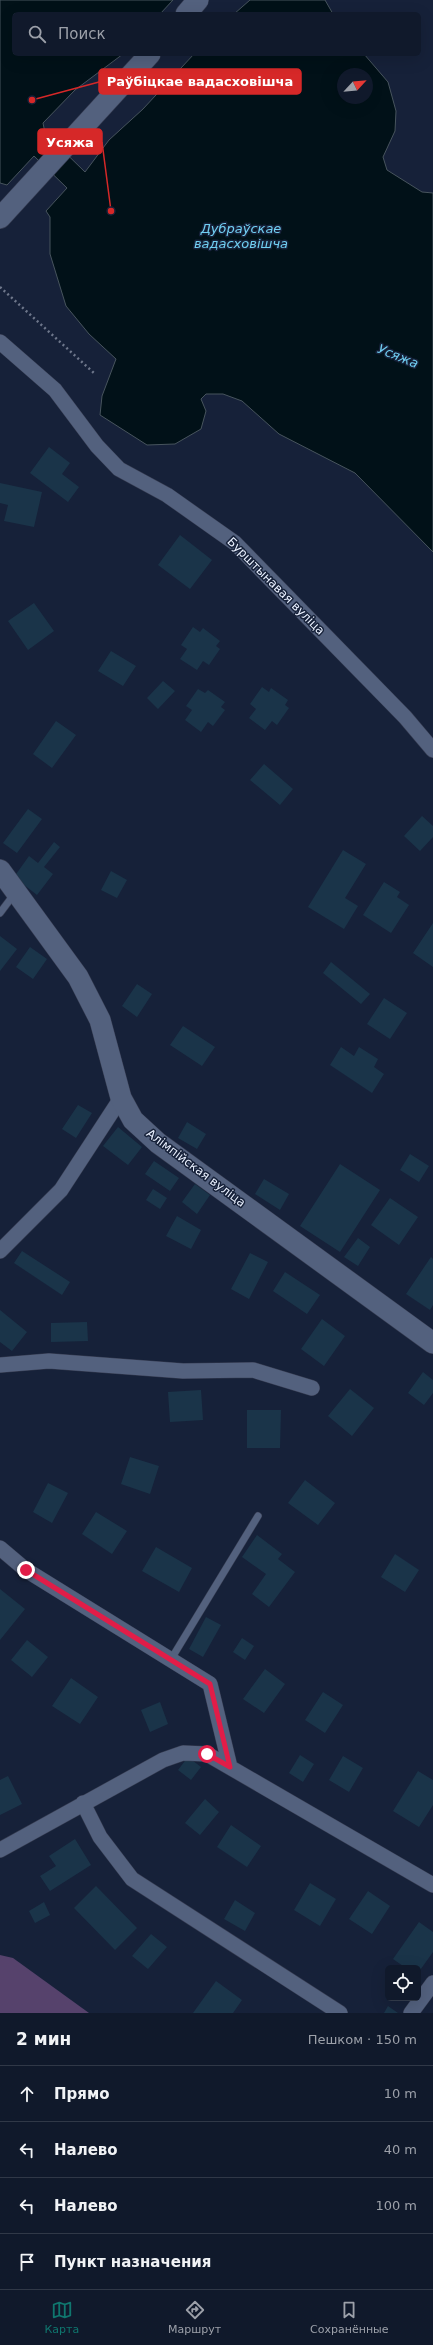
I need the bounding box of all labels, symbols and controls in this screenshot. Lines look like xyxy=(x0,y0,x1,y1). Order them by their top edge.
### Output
search box xyxy=(12,12,421,56)
icon: search xyxy=(26,23,48,45)
text: Поиск xyxy=(58,25,106,43)
north arrow xyxy=(337,68,373,104)
callout: Раўбіцкае вадасховішча xyxy=(99,69,301,94)
text: Раўбіцкае вадасховішча xyxy=(107,74,293,89)
callout: Усяжа xyxy=(38,129,102,154)
text: Усяжа xyxy=(46,135,94,150)
water label: Дубраўскае вадасховішча xyxy=(194,221,288,251)
water label: Усяжа xyxy=(375,341,421,371)
street label: Бурштынавая вуліца xyxy=(224,534,328,638)
street label: Алімпійская вуліца xyxy=(144,1126,248,1210)
route end xyxy=(17,1561,35,1579)
route start xyxy=(198,1745,216,1763)
map controls xyxy=(385,1965,421,2001)
button: locate xyxy=(385,1965,421,2001)
text: 2 мин xyxy=(16,2029,71,2049)
text: Пешком · 150 m xyxy=(308,2032,417,2047)
icon: ahead xyxy=(16,2083,38,2105)
text: Прямо xyxy=(54,2085,110,2103)
text: 10 m xyxy=(384,2086,417,2101)
icon: left xyxy=(16,2139,38,2161)
text: Налево xyxy=(54,2141,118,2159)
text: 40 m xyxy=(384,2142,417,2157)
icon: left xyxy=(16,2195,38,2217)
text: Налево xyxy=(54,2197,118,2215)
text: 100 m xyxy=(375,2198,417,2213)
icon: arrive xyxy=(16,2251,38,2273)
text: Пункт назначения xyxy=(54,2253,211,2271)
tab: Карта xyxy=(44,2299,79,2336)
tab: Маршрут xyxy=(168,2299,221,2336)
tab: Сохранённые xyxy=(310,2299,389,2336)

